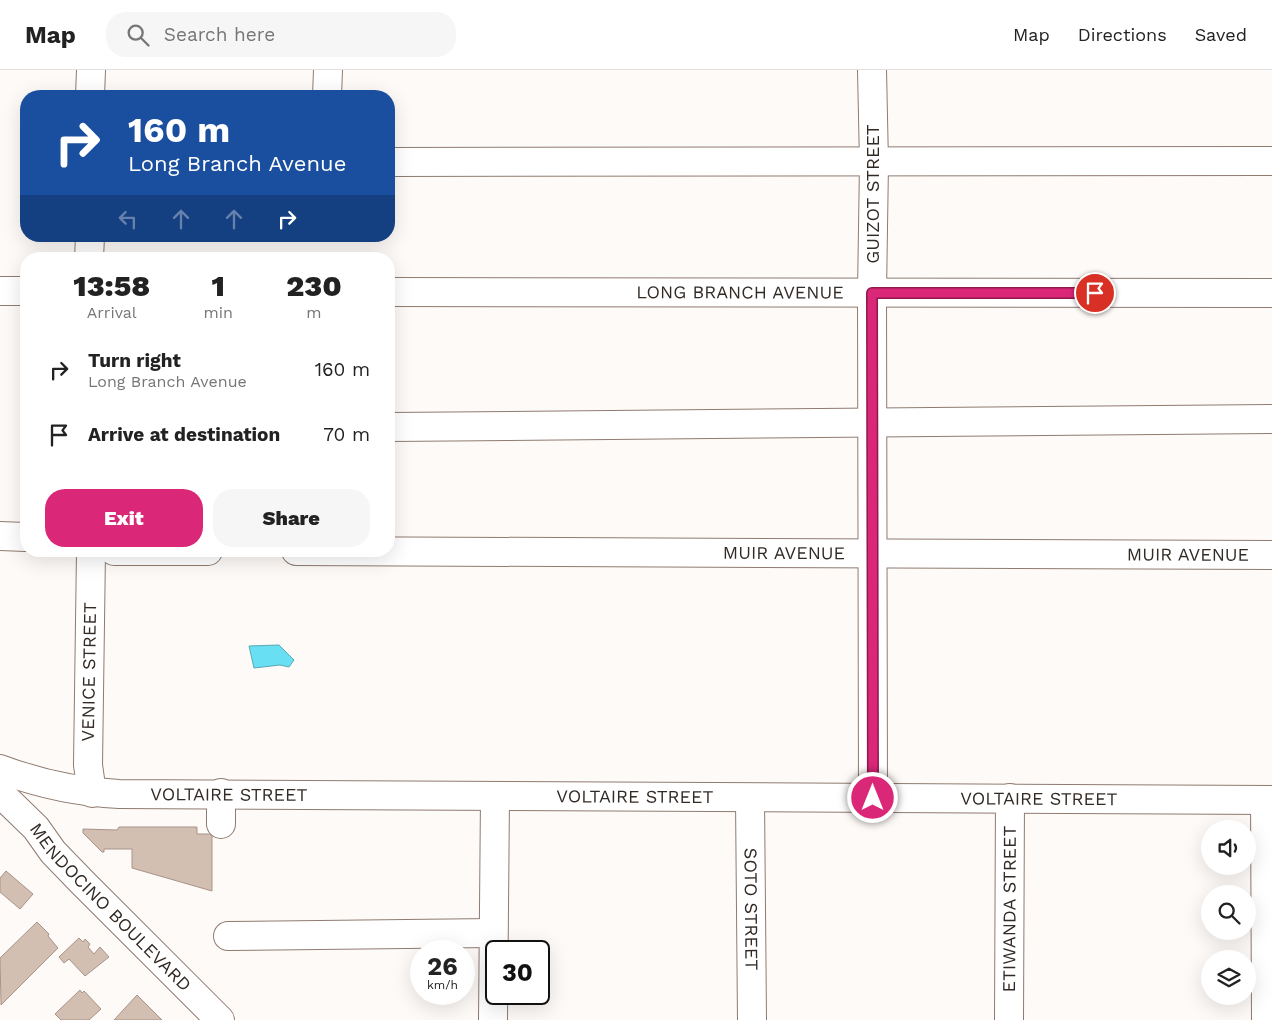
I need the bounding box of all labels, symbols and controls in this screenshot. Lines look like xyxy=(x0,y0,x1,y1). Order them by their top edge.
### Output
search box xyxy=(106,12,456,57)
text: Map xyxy=(25,21,76,49)
icon: search xyxy=(124,21,152,49)
text: Search here xyxy=(164,23,275,46)
text: Map xyxy=(1013,24,1050,45)
text: Directions xyxy=(1078,24,1167,45)
text: Saved xyxy=(1195,24,1247,45)
text: 160 m xyxy=(128,109,230,151)
icon: right xyxy=(45,110,110,175)
street label: GUIZOT STREET xyxy=(862,124,883,264)
text: Long Branch Avenue xyxy=(128,151,346,176)
icon: left xyxy=(114,205,142,233)
icon: ahead xyxy=(167,205,195,233)
icon: ahead xyxy=(220,205,248,233)
icon: right xyxy=(273,205,301,233)
text: 13:58 xyxy=(73,268,150,303)
text: 1 xyxy=(211,268,225,303)
text: 230 xyxy=(286,268,342,303)
pin xyxy=(1074,272,1116,314)
icon: arrive xyxy=(1081,279,1109,307)
street label: LONG BRANCH AVENUE xyxy=(636,281,844,303)
text: Arrival xyxy=(87,303,137,322)
text: min xyxy=(203,303,233,322)
text: m xyxy=(306,303,322,322)
text: Turn right xyxy=(88,349,181,372)
icon: right xyxy=(45,356,73,384)
text: 160 m xyxy=(315,358,370,381)
text: Long Branch Avenue xyxy=(88,372,247,391)
icon: arrive xyxy=(45,421,73,449)
text: Arrive at destination xyxy=(88,423,280,446)
text: 70 m xyxy=(323,423,370,446)
button: Exit xyxy=(45,489,203,547)
button: Share xyxy=(213,489,370,547)
street label: MUIR AVENUE xyxy=(723,542,845,563)
street label: MUIR AVENUE xyxy=(1127,543,1249,565)
street label: VENICE STREET xyxy=(77,602,100,742)
position arrow xyxy=(846,771,898,823)
street label: VOLTAIRE STREET xyxy=(150,783,308,805)
street label: VOLTAIRE STREET xyxy=(556,785,714,807)
street label: VOLTAIRE STREET xyxy=(960,787,1118,809)
street label: MENDOCINO BOULEVARD xyxy=(26,819,196,995)
map controls xyxy=(1201,820,1256,1005)
button: sound xyxy=(1201,820,1256,875)
street label: ETIWANDA STREET xyxy=(998,825,1020,993)
street label: SOTO STREET xyxy=(740,848,763,970)
button: search xyxy=(1201,885,1256,940)
speed limit sign: 30 xyxy=(485,940,550,1005)
button: layers xyxy=(1201,950,1256,1005)
text: 26 xyxy=(427,952,458,981)
text: km/h xyxy=(427,978,458,992)

